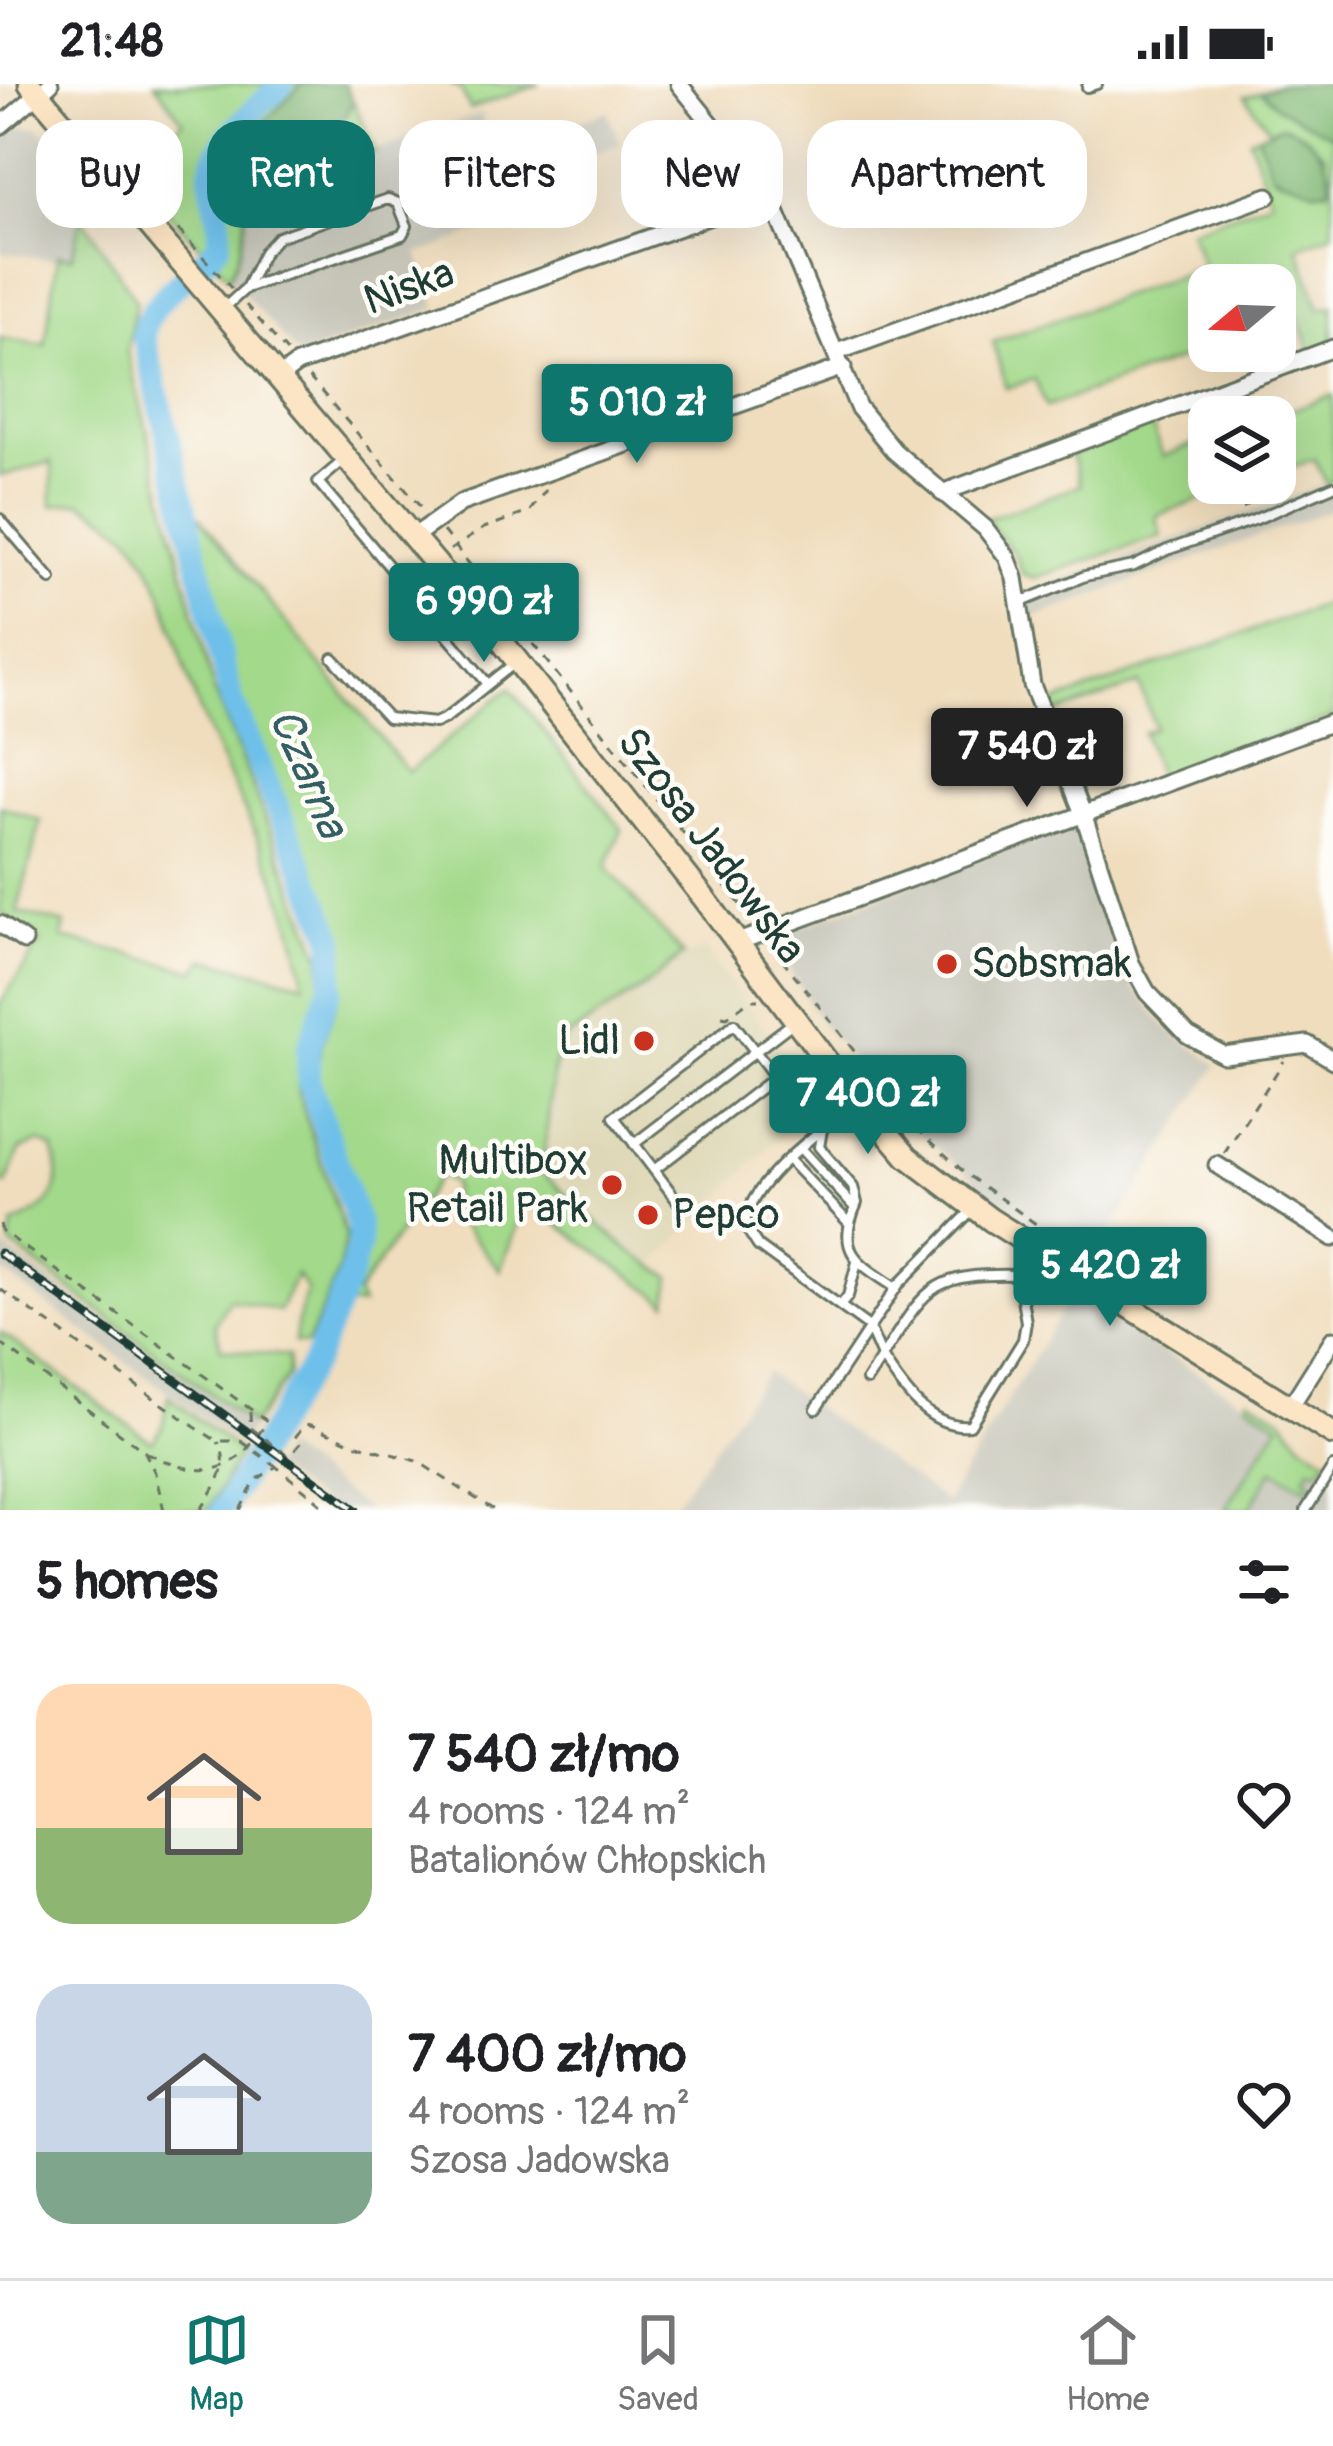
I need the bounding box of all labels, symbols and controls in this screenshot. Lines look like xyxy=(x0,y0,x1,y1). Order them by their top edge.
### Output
text: 21:48 xyxy=(60,14,164,70)
chip: Buy xyxy=(36,120,183,228)
chip: Rent xyxy=(207,120,375,228)
chip: Filters xyxy=(399,120,597,228)
chip: New xyxy=(621,120,783,228)
chip: Apartment xyxy=(807,120,1087,228)
street label: Niska xyxy=(357,247,461,327)
north arrow xyxy=(1188,264,1296,372)
map controls xyxy=(1188,264,1296,504)
pin: 5 010 zł xyxy=(513,364,761,466)
text: 5 010 zł xyxy=(569,378,705,427)
button: layers xyxy=(1188,396,1296,504)
pin: 6 990 zł xyxy=(360,563,608,665)
text: 6 990 zł xyxy=(416,577,552,626)
water label: Czarna xyxy=(256,700,361,848)
pin: 7 540 zł xyxy=(903,708,1151,810)
street label: Szosa Jadowska xyxy=(605,718,817,974)
text: 7 540 zł xyxy=(958,722,1096,771)
place label: Sobsmak xyxy=(971,938,1132,990)
marker: Sobsmak xyxy=(934,951,960,977)
place label: Lidl xyxy=(558,1015,620,1067)
marker: Lidl xyxy=(631,1028,657,1054)
pin: 7 400 zł xyxy=(744,1055,992,1157)
text: 7 400 zł xyxy=(796,1069,940,1118)
place label: Multibox Retail Park xyxy=(406,1135,588,1235)
marker: Multibox Retail Park xyxy=(599,1172,625,1198)
place label: Pepco xyxy=(672,1189,780,1241)
marker: Pepco xyxy=(635,1202,661,1228)
pin: 5 420 zł xyxy=(986,1227,1234,1329)
text: 5 420 zł xyxy=(1040,1241,1180,1290)
icon: filters xyxy=(1231,1549,1297,1615)
text: 5 homes xyxy=(36,1550,218,1614)
text: 7 540 zł/mo xyxy=(408,1723,679,1787)
icon: home xyxy=(132,1732,276,1876)
icon: heart xyxy=(1231,1771,1297,1837)
text: 4 rooms · 124 m² xyxy=(408,1787,690,1836)
text: Batalionów Chłopskich xyxy=(408,1836,766,1885)
text: 7 400 zł/mo xyxy=(408,2023,687,2087)
icon: home xyxy=(132,2032,276,2176)
icon: heart xyxy=(1231,2071,1297,2137)
text: 4 rooms · 124 m² xyxy=(408,2087,690,2136)
text: Szosa Jadowska xyxy=(408,2136,670,2185)
tab: Map xyxy=(184,2307,250,2420)
tab: Saved xyxy=(617,2307,699,2420)
tab: Home xyxy=(1066,2307,1149,2420)

